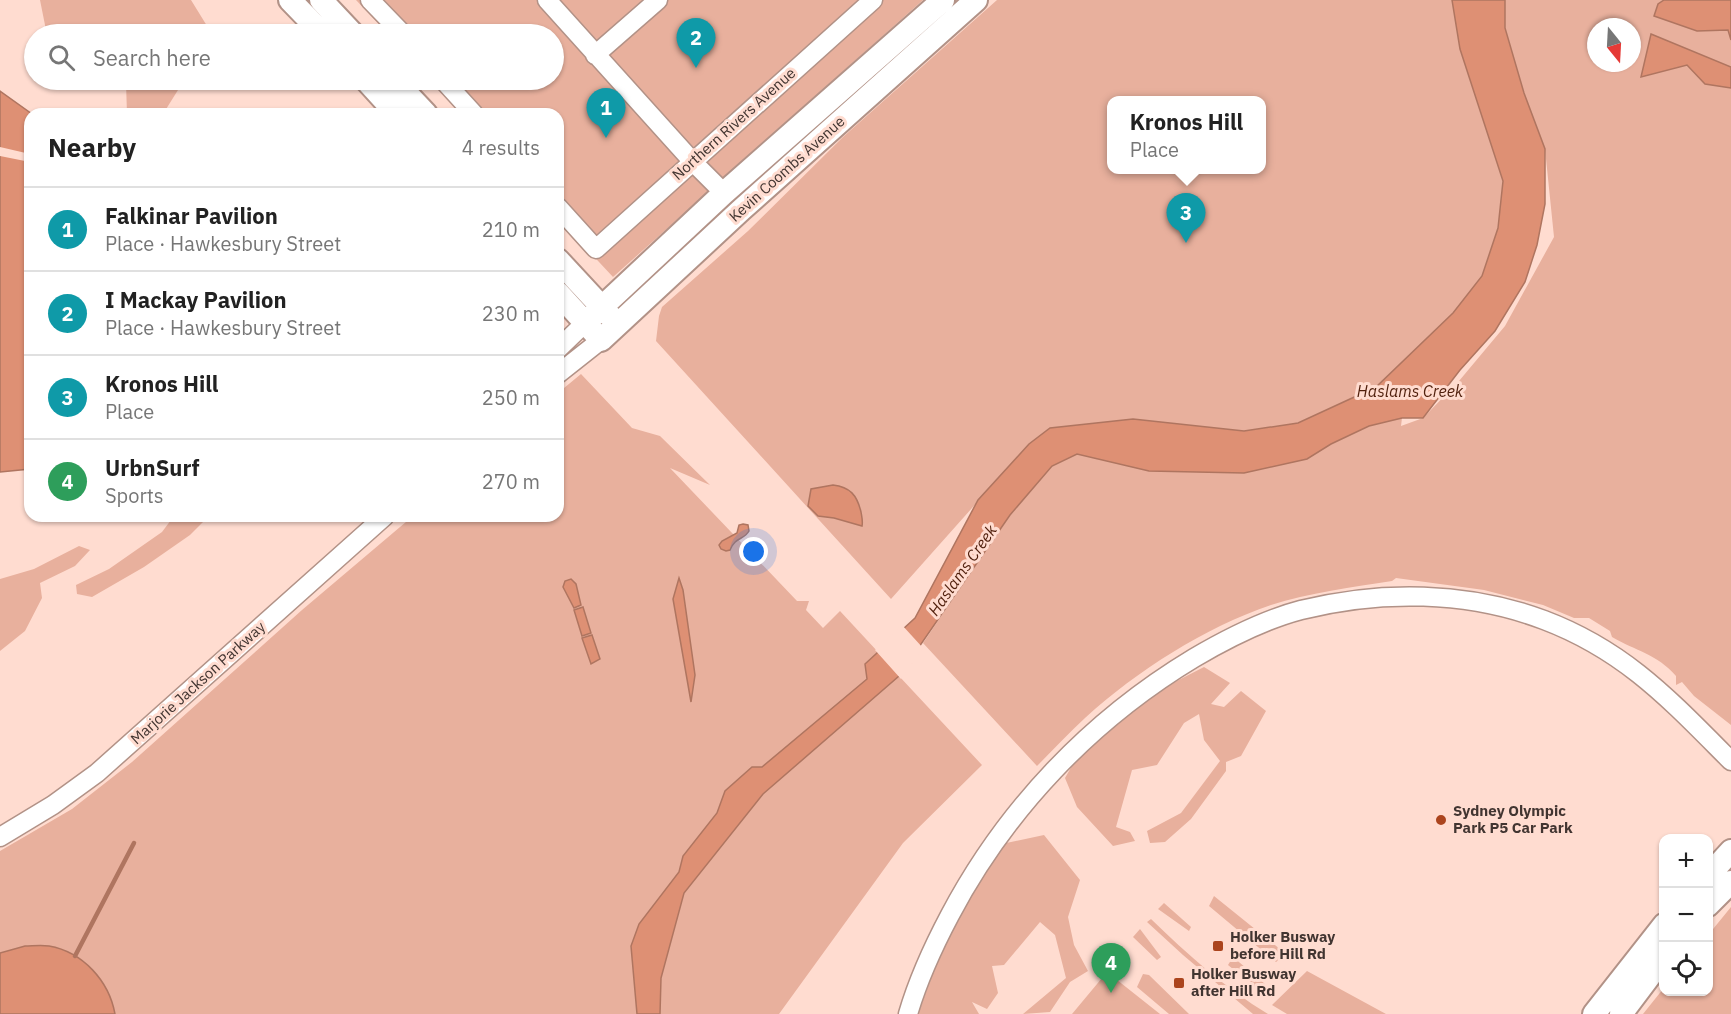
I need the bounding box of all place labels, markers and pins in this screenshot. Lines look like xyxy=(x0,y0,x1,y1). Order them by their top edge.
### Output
pin: 2 xyxy=(676,19,716,68)
pin: 1 xyxy=(586,88,626,138)
pin: 3 xyxy=(1166,194,1206,243)
place label: Sydney Olympic Park P5 Car Park xyxy=(1453,801,1573,837)
marker: Sydney Olympic Park P5 Car Park xyxy=(1434,813,1448,827)
place label: Holker Busway before Hill Rd xyxy=(1230,927,1335,963)
marker: Holker Busway before Hill Rd xyxy=(1211,939,1225,953)
pin: 4 xyxy=(1092,944,1130,993)
place label: Holker Busway after Hill Rd xyxy=(1191,964,1296,1000)
marker: Holker Busway after Hill Rd xyxy=(1172,976,1186,990)

